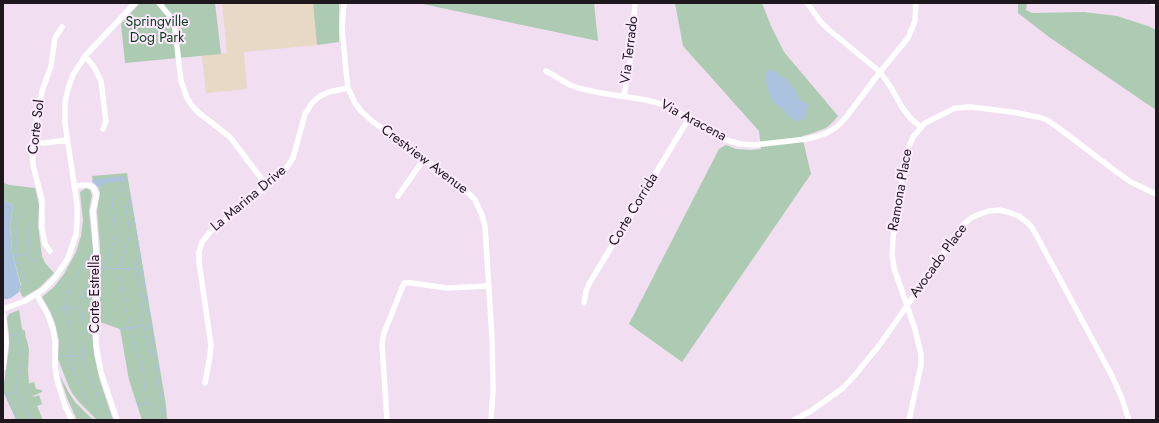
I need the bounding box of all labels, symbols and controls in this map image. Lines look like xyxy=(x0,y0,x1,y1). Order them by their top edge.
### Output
park label: Springville Dog Park xyxy=(126,15,188,48)
street label: Via Terrado xyxy=(618,15,642,85)
street label: Via Aracena xyxy=(657,97,729,145)
street label: Corte Sol xyxy=(25,99,49,155)
street label: Crestview Avenue xyxy=(377,122,471,198)
street label: Ramona Place xyxy=(886,148,916,232)
street label: La Marina Drive xyxy=(208,163,290,235)
street label: Corte Corrida xyxy=(606,171,662,249)
street label: Avocado Place xyxy=(907,221,971,301)
street label: Corte Estrella xyxy=(88,255,104,333)

